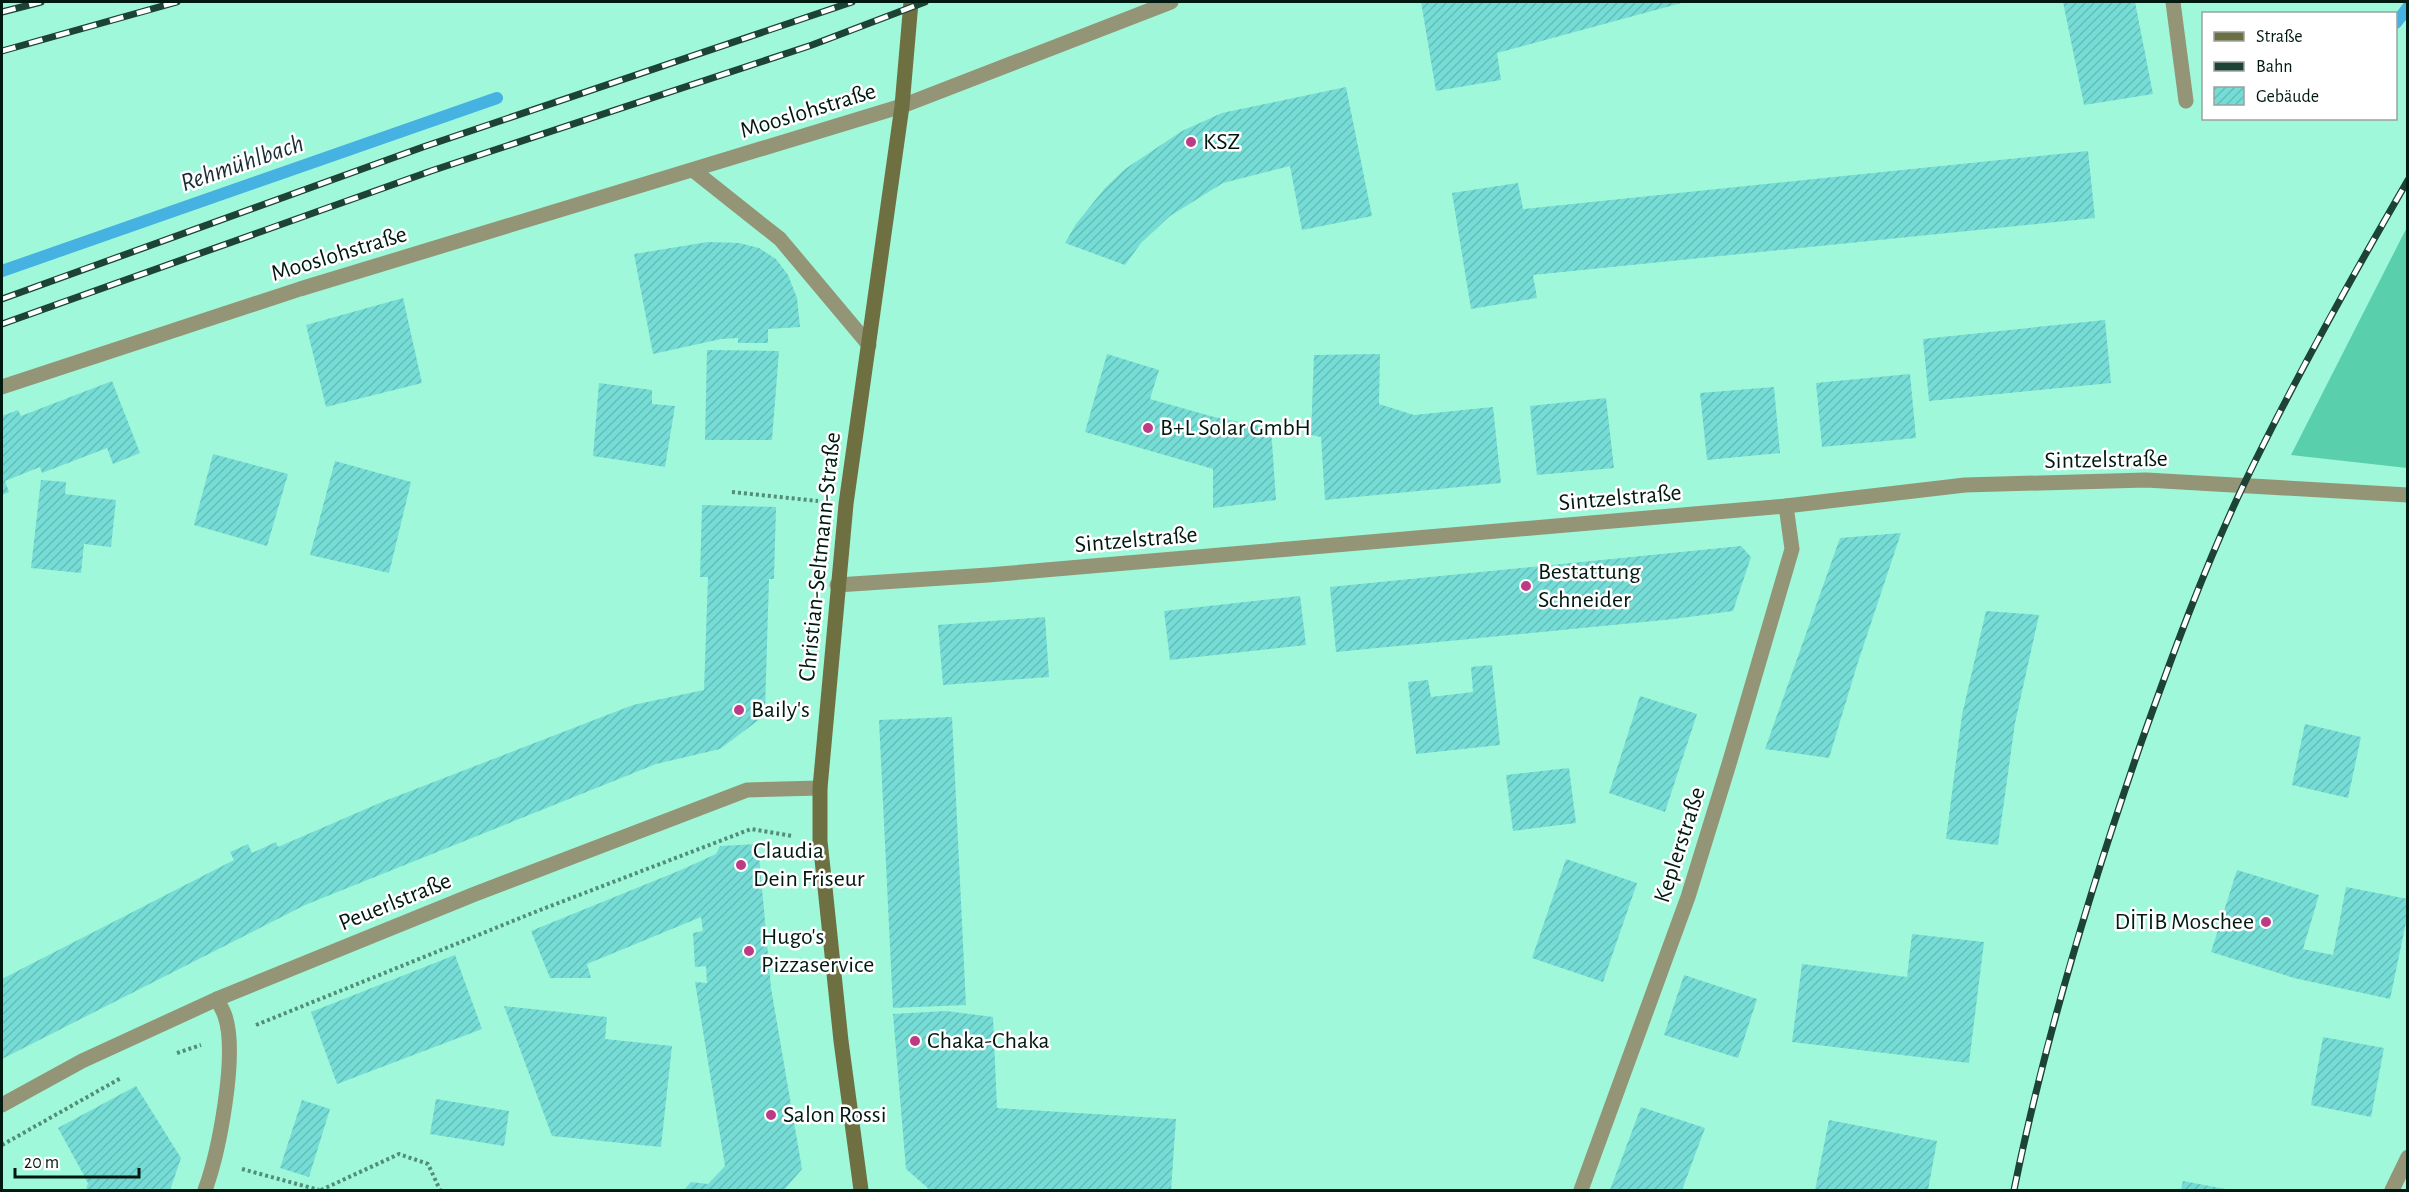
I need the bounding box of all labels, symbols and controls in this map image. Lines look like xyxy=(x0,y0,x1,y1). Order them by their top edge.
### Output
legend xyxy=(2202,12,2397,120)
text: Straße xyxy=(2256,28,2302,46)
text: Bahn xyxy=(2256,58,2292,76)
street label: Mooslohstraße xyxy=(737,79,879,143)
text: Gebäude xyxy=(2256,88,2319,106)
water label: Rehmühlbach xyxy=(177,130,307,196)
place label: KSZ xyxy=(1203,130,1240,154)
marker: KSZ xyxy=(1184,135,1198,149)
street label: Mooslohstraße xyxy=(268,222,410,286)
place label: B+L Solar GmbH xyxy=(1160,416,1311,440)
marker: B+L Solar GmbH xyxy=(1141,421,1155,435)
street label: Christian-Seltmann-Straße xyxy=(795,431,845,683)
street label: Sintzelstraße xyxy=(2044,447,2168,473)
street label: Sintzelstraße xyxy=(1558,481,1682,515)
street label: Sintzelstraße xyxy=(1074,523,1198,557)
place label: Bestattung Schneider xyxy=(1538,560,1641,612)
marker: Bestattung Schneider xyxy=(1519,579,1533,593)
place label: Baily's xyxy=(751,698,810,722)
marker: Baily's xyxy=(732,703,746,717)
street label: Keplerstraße xyxy=(1650,784,1710,906)
place label: Claudia Dein Friseur xyxy=(753,839,865,891)
marker: Claudia Dein Friseur xyxy=(734,858,748,872)
street label: Peuerlstraße xyxy=(335,869,455,935)
place label: DİTİB Moschee xyxy=(2114,909,2254,934)
marker: DİTİB Moschee xyxy=(2259,915,2273,929)
place label: Hugo's Pizzaservice xyxy=(761,925,874,977)
marker: Hugo's Pizzaservice xyxy=(742,944,756,958)
place label: Chaka-Chaka xyxy=(927,1029,1050,1053)
marker: Chaka-Chaka xyxy=(908,1034,922,1048)
place label: Salon Rossi xyxy=(783,1103,887,1127)
marker: Salon Rossi xyxy=(764,1108,778,1122)
scale bar xyxy=(15,1141,140,1179)
text: 20 m xyxy=(24,1154,59,1172)

